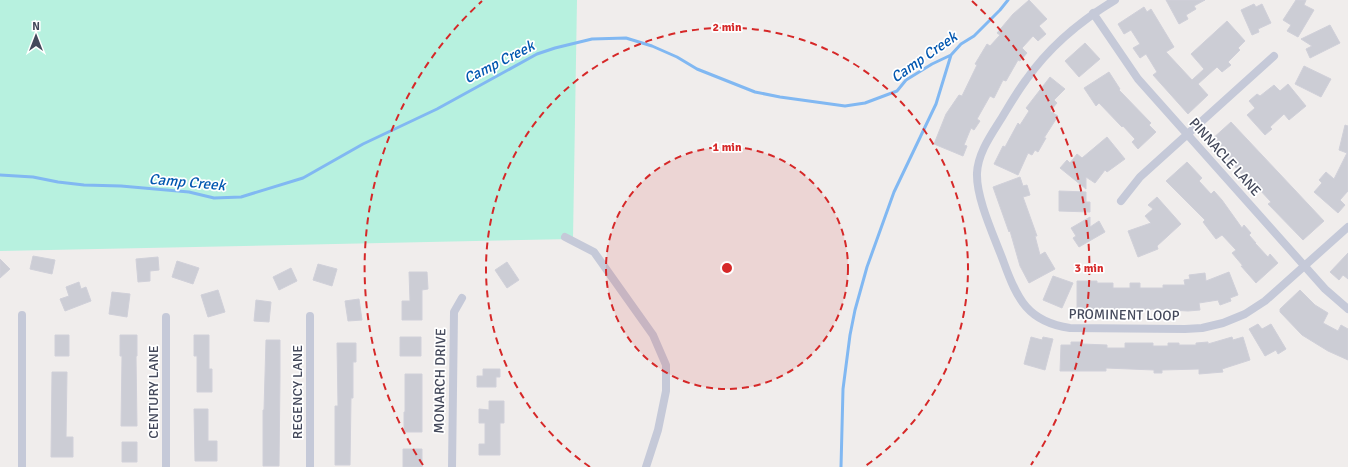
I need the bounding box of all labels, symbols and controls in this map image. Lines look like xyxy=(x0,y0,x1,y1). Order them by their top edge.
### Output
north arrow xyxy=(16,16,56,56)
text: N xyxy=(32,20,40,33)
text: 2 min xyxy=(713,20,742,35)
water label: Camp Creek xyxy=(887,27,962,86)
water label: Camp Creek xyxy=(461,36,539,87)
street label: PINNACLE LANE xyxy=(1185,114,1265,200)
text: 1 min xyxy=(713,140,742,155)
water label: Camp Creek xyxy=(148,170,227,194)
centre of rings xyxy=(720,261,734,275)
text: 3 min xyxy=(1075,261,1104,276)
street label: PROMINENT LOOP xyxy=(1068,306,1180,324)
street label: MONARCH DRIVE xyxy=(431,328,449,434)
street label: CENTURY LANE xyxy=(145,345,162,439)
street label: REGENCY LANE xyxy=(289,345,306,439)

